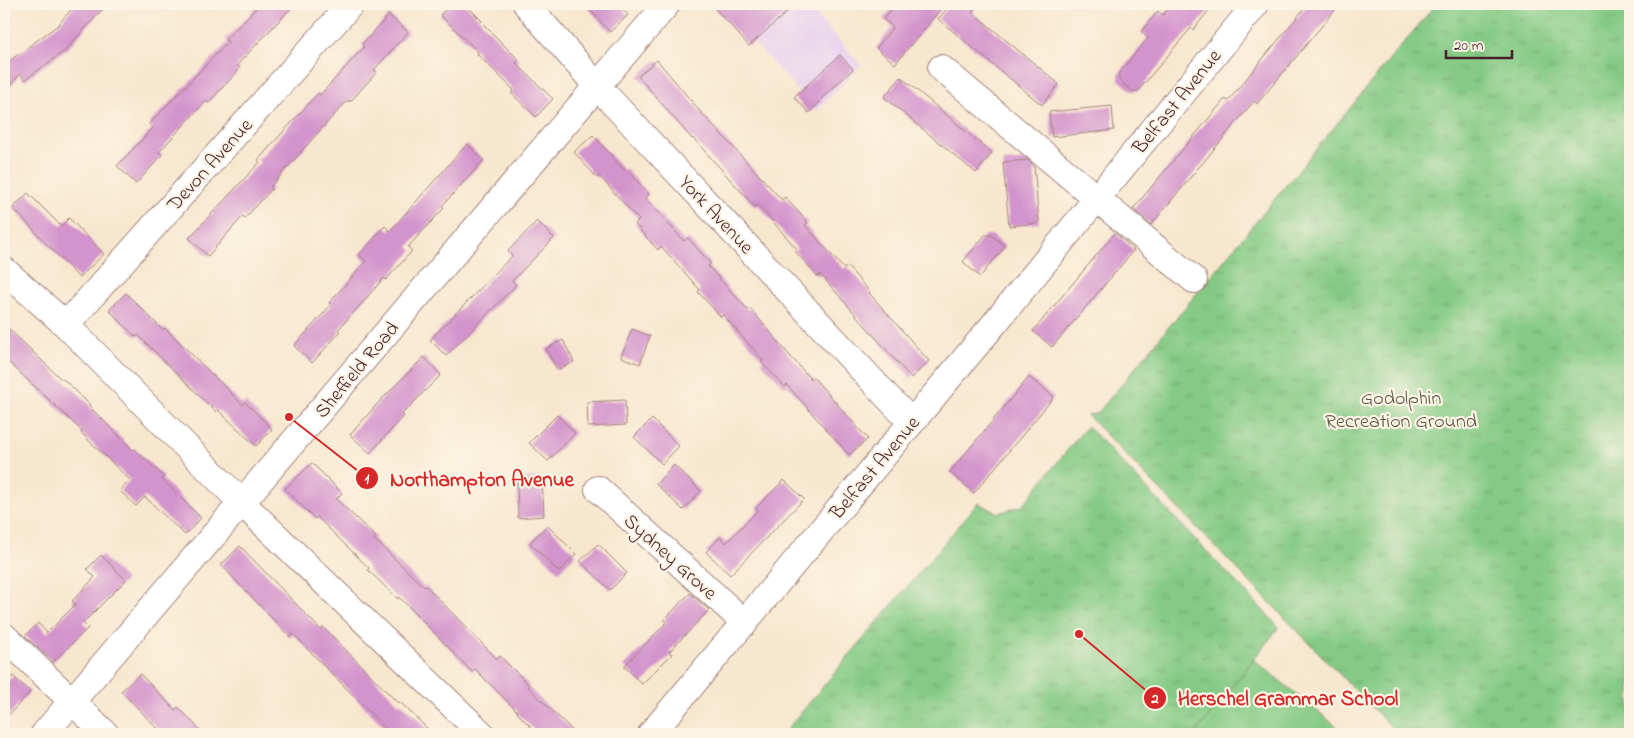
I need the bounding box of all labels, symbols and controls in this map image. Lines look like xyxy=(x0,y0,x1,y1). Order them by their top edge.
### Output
scale bar xyxy=(1446,28,1513,60)
text: 20 m xyxy=(1454,35,1484,57)
street label: Belfast Avenue xyxy=(1126,44,1229,162)
street label: Devon Avenue xyxy=(160,113,261,219)
street label: York Avenue xyxy=(671,170,759,262)
street label: Sheffield Road xyxy=(309,316,407,425)
park label: Godolphin Recreation Ground xyxy=(1325,385,1477,437)
street label: Belfast Avenue xyxy=(823,410,928,528)
callout: Northampton Avenue xyxy=(355,460,584,496)
text: Northampton Avenue xyxy=(390,466,575,496)
text: 1 xyxy=(365,468,370,490)
street label: Sydney Grove xyxy=(616,508,723,608)
callout: Herschel Grammar School xyxy=(1142,680,1408,716)
text: Herschel Grammar School xyxy=(1178,685,1399,715)
text: 2 xyxy=(1150,688,1159,710)

